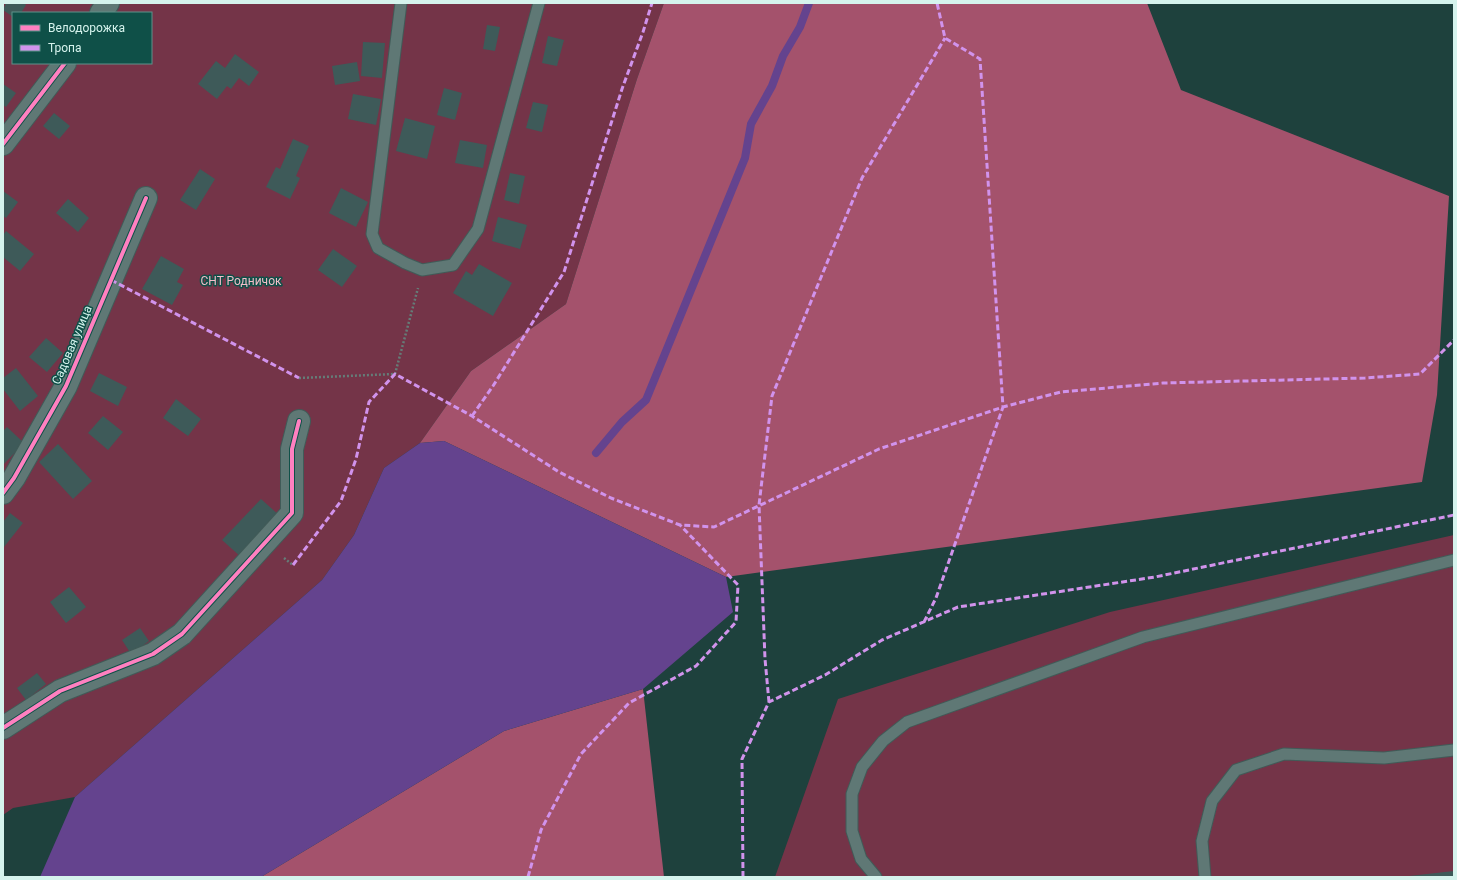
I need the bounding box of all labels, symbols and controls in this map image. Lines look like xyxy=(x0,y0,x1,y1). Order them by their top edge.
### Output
legend xyxy=(12,12,152,64)
text: Велодорожка xyxy=(48,21,125,35)
text: Тропа xyxy=(48,41,82,55)
park label: СНТ Родничок xyxy=(201,274,282,288)
street label: Садовая улица xyxy=(49,303,95,387)

